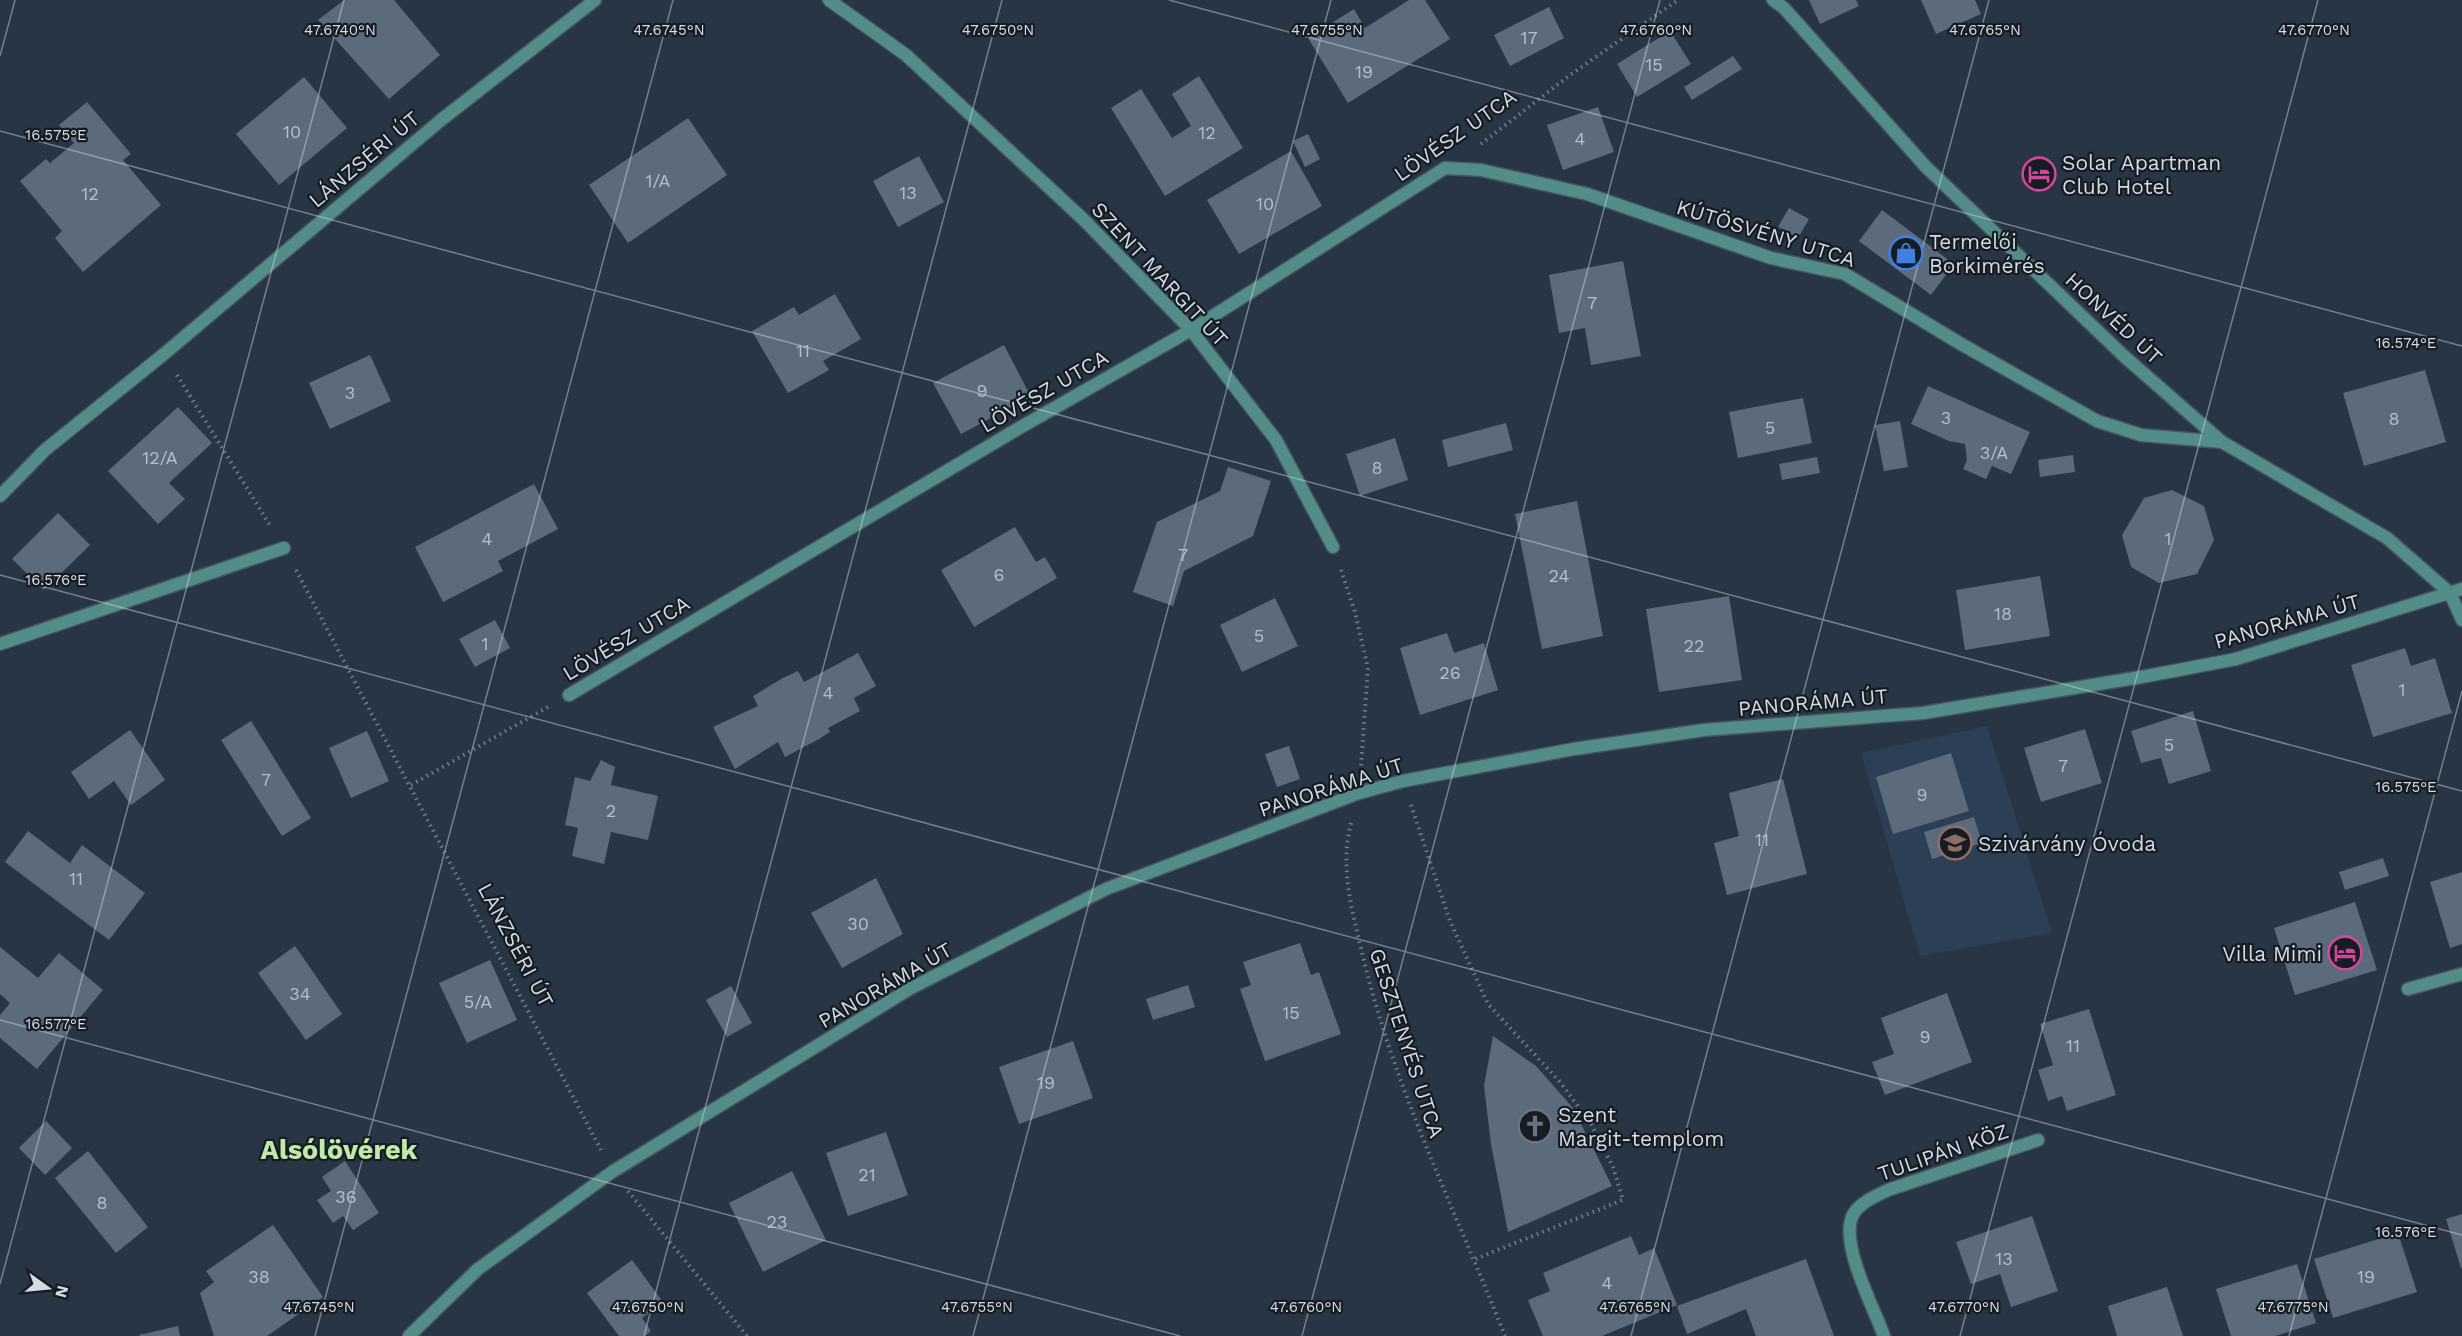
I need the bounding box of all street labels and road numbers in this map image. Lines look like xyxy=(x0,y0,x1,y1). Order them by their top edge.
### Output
street label: LÖVÉSZ UTCA xyxy=(1389,83,1521,186)
street label: LÁNZSÉRI ÚT xyxy=(304,105,425,213)
street label: KÚTÖSVÉNY UTCA xyxy=(1673,194,1859,272)
street label: SZENT MARGIT ÚT xyxy=(1087,196,1234,352)
street label: HONVÉD ÚT xyxy=(2060,267,2168,369)
street label: LÖVÉSZ UTCA xyxy=(976,344,1113,438)
street label: PANORÁMA ÚT xyxy=(2211,588,2363,654)
street label: LÖVÉSZ UTCA xyxy=(558,590,694,686)
street label: PANORÁMA ÚT xyxy=(1737,683,1889,721)
street label: PANORÁMA ÚT xyxy=(1256,752,1407,822)
street label: LÁNZSÉRI ÚT xyxy=(473,879,559,1012)
street label: PANORÁMA ÚT xyxy=(814,936,957,1033)
street label: GESZTENYÉS UTCA xyxy=(1365,945,1449,1141)
street label: TULIPÁN KÖZ xyxy=(1874,1118,2012,1186)

